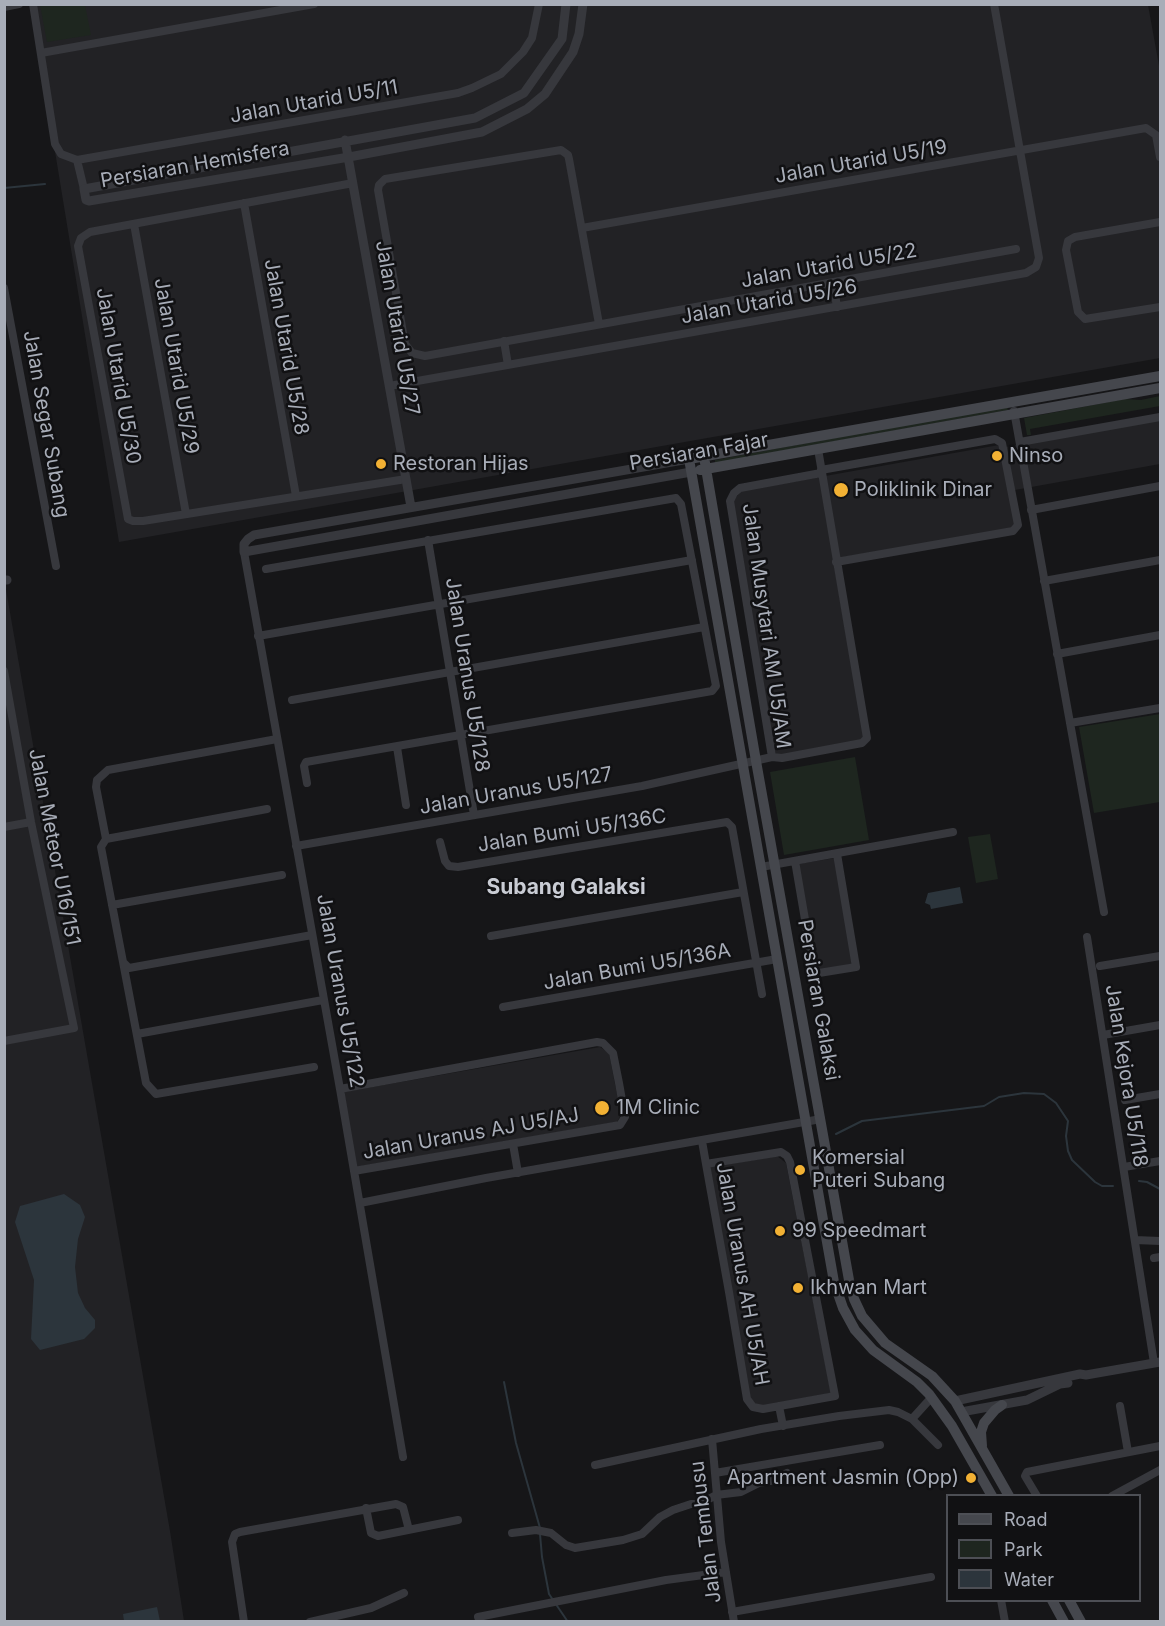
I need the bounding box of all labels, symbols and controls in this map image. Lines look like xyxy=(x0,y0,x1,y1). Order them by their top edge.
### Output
street label: Jalan Utarid U5/11 xyxy=(228,75,400,129)
street label: Jalan Utarid U5/19 xyxy=(773,135,949,189)
street label: Persiaran Hemisfera xyxy=(99,137,291,193)
street label: Jalan Utarid U5/27 xyxy=(370,239,424,417)
street label: Jalan Utarid U5/22 xyxy=(739,239,919,293)
street label: Jalan Utarid U5/28 xyxy=(259,257,313,437)
street label: Jalan Utarid U5/26 xyxy=(679,275,859,329)
street label: Jalan Utarid U5/29 xyxy=(149,276,203,456)
street label: Jalan Utarid U5/30 xyxy=(91,286,145,466)
street label: Jalan Segar Subang xyxy=(18,328,74,520)
street label: Persiaran Fajar xyxy=(628,428,770,476)
place label: Ninso xyxy=(1009,444,1063,468)
marker: Ninso xyxy=(990,449,1004,463)
place label: Restoran Hijas xyxy=(393,452,529,476)
marker: Restoran Hijas xyxy=(374,457,388,471)
place label: Poliklinik Dinar xyxy=(854,478,992,502)
marker: Poliklinik Dinar xyxy=(832,481,850,499)
street label: Jalan Musytari AM U5/AM xyxy=(737,502,795,750)
street label: Jalan Uranus U5/128 xyxy=(440,576,494,774)
street label: Jalan Meteor U16/151 xyxy=(23,746,85,948)
street label: Jalan Uranus U5/127 xyxy=(418,762,614,820)
street label: Jalan Bumi U5/136C xyxy=(476,804,668,858)
district label: Subang Galaksi xyxy=(486,875,646,901)
street label: Jalan Uranus U5/122 xyxy=(311,892,369,1090)
street label: Persiaran Galaksi xyxy=(792,918,844,1082)
street label: Jalan Bumi U5/136A xyxy=(541,939,733,995)
street label: Jalan Kejora U5/118 xyxy=(1100,983,1152,1169)
place label: 1M Clinic xyxy=(616,1096,700,1120)
marker: 1M Clinic xyxy=(593,1099,611,1117)
street label: Jalan Uranus AJ U5/AJ xyxy=(361,1103,581,1165)
place label: Komersial Puteri Subang xyxy=(812,1146,945,1193)
street label: Jalan Uranus AH U5/AH xyxy=(711,1160,773,1388)
marker: Komersial Puteri Subang xyxy=(793,1163,807,1177)
place label: 99 Speedmart xyxy=(792,1219,926,1243)
marker: 99 Speedmart xyxy=(773,1224,787,1238)
place label: Ikhwan Mart xyxy=(810,1276,927,1300)
marker: Ikhwan Mart xyxy=(791,1281,805,1295)
street label: Jalan Tembusu xyxy=(685,1459,727,1605)
place label: Apartment Jasmin (Opp) xyxy=(727,1466,959,1490)
marker: Apartment Jasmin (Opp) xyxy=(964,1471,978,1485)
legend xyxy=(946,1494,1141,1602)
text: Road xyxy=(1004,1509,1047,1530)
text: Park xyxy=(1004,1539,1043,1560)
text: Water xyxy=(1004,1569,1054,1590)

